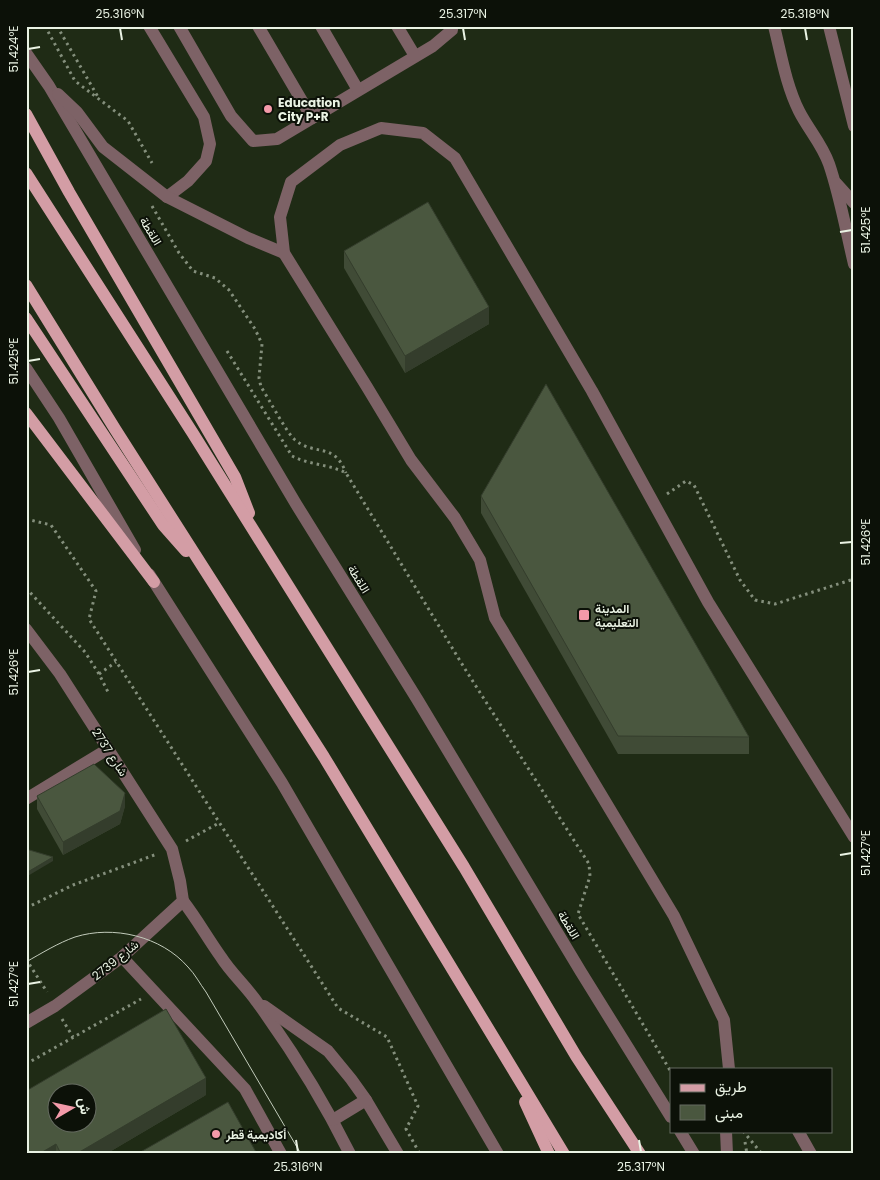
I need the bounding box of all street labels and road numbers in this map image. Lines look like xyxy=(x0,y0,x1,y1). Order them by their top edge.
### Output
street label: اللقطة xyxy=(136,214,166,248)
street label: اللقطة xyxy=(344,562,374,596)
street label: شارع 2737 xyxy=(87,725,132,780)
street label: اللقطة xyxy=(554,908,584,942)
street label: شارع 2739 xyxy=(88,936,143,985)

